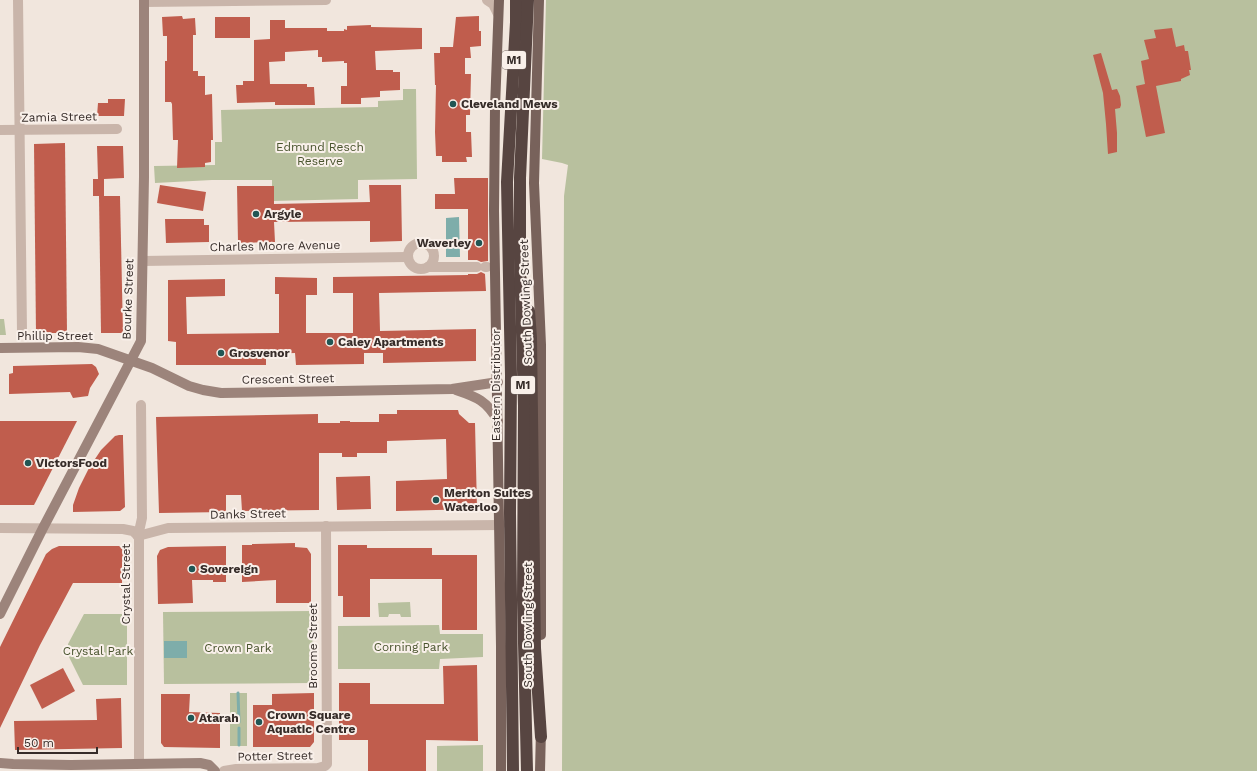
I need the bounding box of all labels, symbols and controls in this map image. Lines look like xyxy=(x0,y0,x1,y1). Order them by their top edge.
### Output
road number: M1 xyxy=(502,51,526,69)
place label: Cleveland Mews xyxy=(461,97,558,111)
marker: Cleveland Mews xyxy=(448,99,458,109)
street label: Zamia Street xyxy=(21,109,97,125)
park label: Edmund Resch Reserve xyxy=(276,140,364,168)
place label: Argyle xyxy=(264,207,302,221)
marker: Argyle xyxy=(251,209,261,219)
place label: Waverley xyxy=(417,236,471,250)
street label: Charles Moore Avenue xyxy=(210,238,340,254)
marker: Waverley xyxy=(474,238,484,248)
street label: South Dowling Street xyxy=(517,239,535,365)
street label: Bourke Street xyxy=(120,258,136,340)
street label: Phillip Street xyxy=(17,329,93,343)
street label: Eastern Distributor xyxy=(489,329,503,441)
place label: Caley Apartments xyxy=(338,335,444,349)
marker: Caley Apartments xyxy=(325,337,335,347)
place label: Grosvenor xyxy=(229,346,290,360)
marker: Grosvenor xyxy=(216,348,226,358)
street label: Crescent Street xyxy=(242,371,334,387)
road number: M1 xyxy=(511,376,535,394)
place label: VictorsFood xyxy=(36,456,107,470)
marker: VictorsFood xyxy=(23,458,33,468)
place label: Meriton Suites Waterloo xyxy=(444,486,532,514)
marker: Meriton Suites Waterloo xyxy=(431,495,441,505)
street label: Danks Street xyxy=(210,506,286,522)
street label: Crystal Street xyxy=(119,544,133,624)
place label: Sovereign xyxy=(200,562,258,576)
street label: South Dowling Street xyxy=(521,562,535,688)
marker: Sovereign xyxy=(187,564,197,574)
street label: Broome Street xyxy=(306,603,320,689)
park label: Corning Park xyxy=(374,640,449,654)
park label: Crown Park xyxy=(204,641,272,655)
park label: Crystal Park xyxy=(63,644,133,658)
place label: Crown Square Aquatic Centre xyxy=(267,708,355,736)
place label: Atarah xyxy=(199,711,239,725)
marker: Atarah xyxy=(186,713,196,723)
marker: Crown Square Aquatic Centre xyxy=(254,717,264,727)
scale bar xyxy=(18,729,97,755)
text: 50 m xyxy=(24,736,54,750)
street label: Potter Street xyxy=(237,748,313,764)

